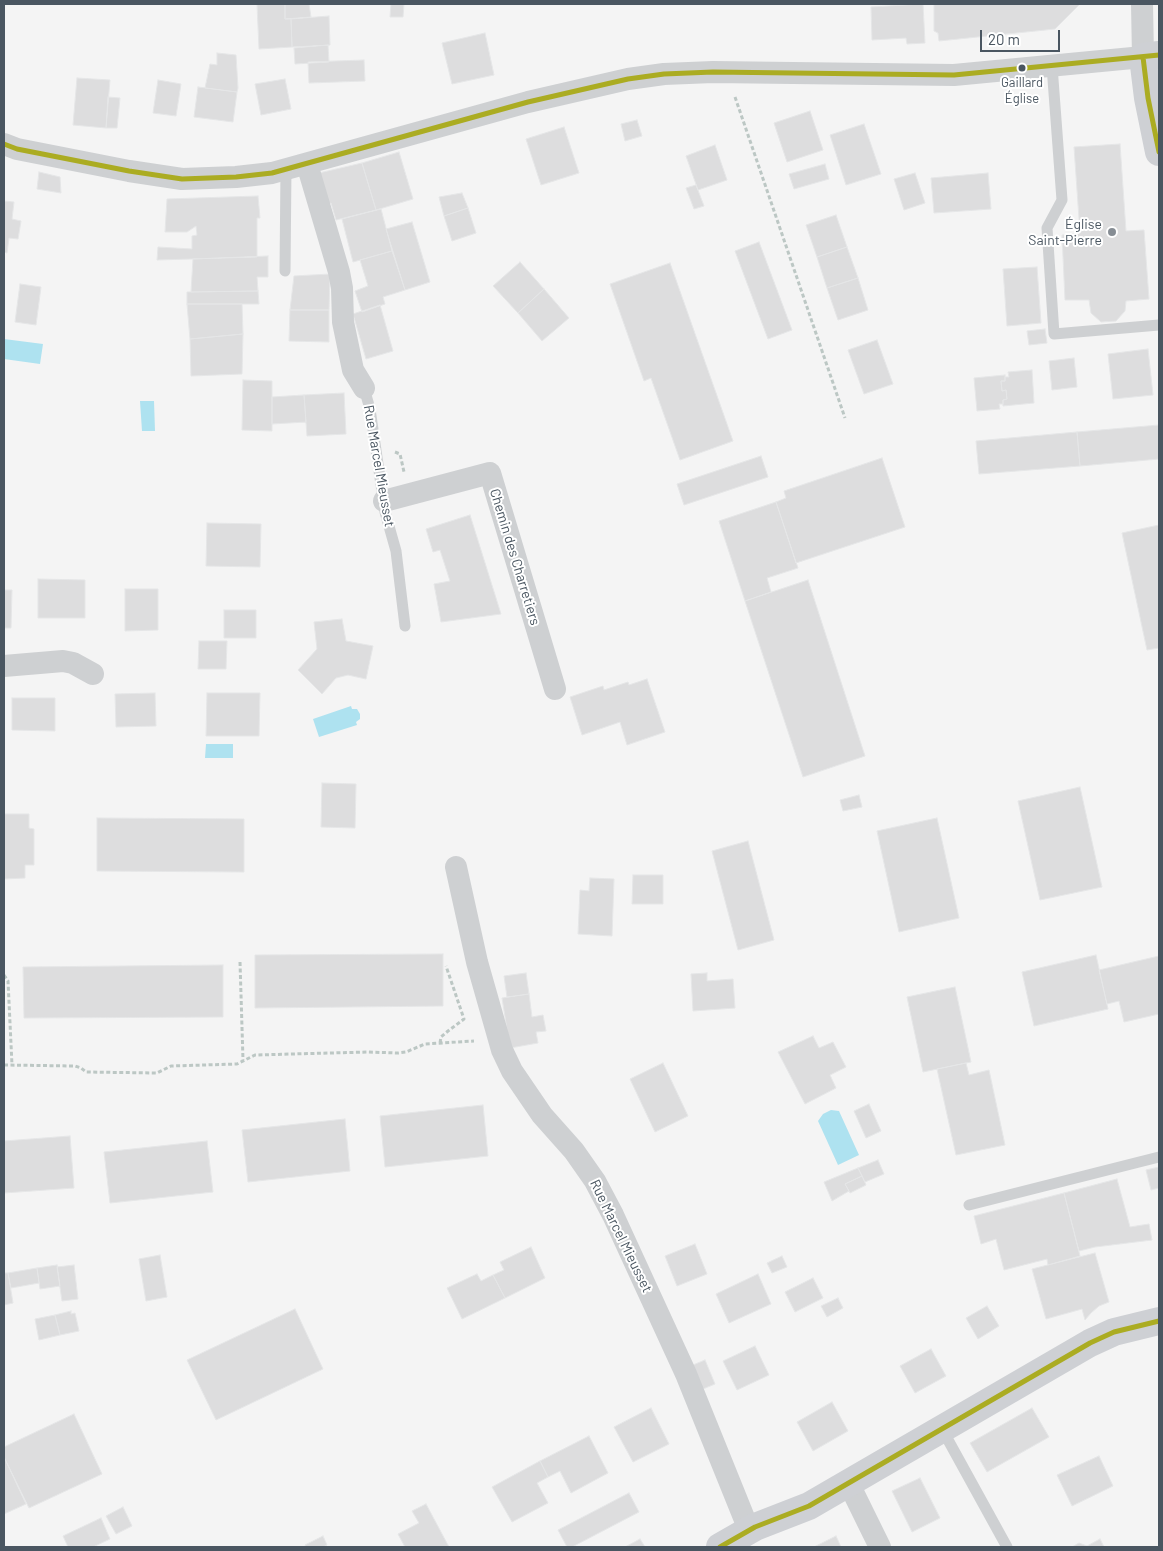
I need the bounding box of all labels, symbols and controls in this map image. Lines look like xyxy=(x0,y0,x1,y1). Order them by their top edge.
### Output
scale bar xyxy=(983,20,1063,52)
text: 20 m xyxy=(988,30,1020,48)
marker: Gaillard Église xyxy=(1017,63,1027,73)
place label: Gaillard Église xyxy=(1001,75,1043,106)
place label: Église Saint-Pierre xyxy=(1028,216,1102,248)
marker: Église Saint-Pierre xyxy=(1106,226,1118,238)
street label: Rue Marcel Mieusset xyxy=(360,404,398,528)
street label: Chemin des Charretiers xyxy=(486,487,544,627)
street label: Rue Marcel Mieusset xyxy=(586,1177,656,1295)

